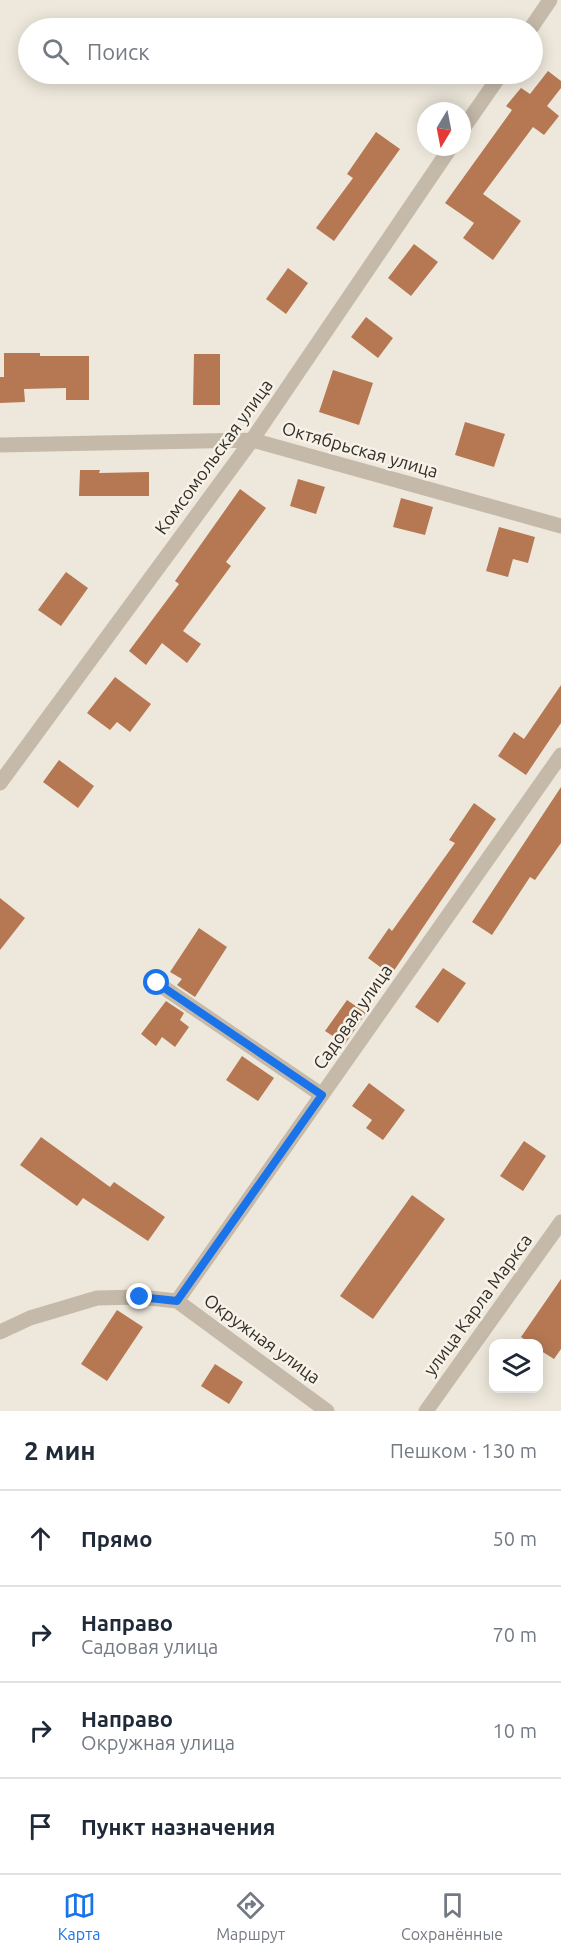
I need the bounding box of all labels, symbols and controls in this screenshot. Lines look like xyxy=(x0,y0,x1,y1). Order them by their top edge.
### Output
search box xyxy=(18,18,543,84)
icon: search xyxy=(39,35,72,68)
text: Поиск xyxy=(87,39,150,64)
north arrow xyxy=(417,102,471,156)
street label: Комсомольская улица xyxy=(150,375,276,538)
street label: Октябрьская улица xyxy=(280,417,441,481)
street label: Садовая улица xyxy=(309,960,396,1073)
route start xyxy=(143,969,169,995)
street label: улица Карла Маркса xyxy=(419,1230,535,1379)
route end xyxy=(126,1283,152,1309)
street label: Окружная улица xyxy=(201,1289,325,1387)
map controls xyxy=(489,1339,543,1393)
button: layers xyxy=(489,1339,543,1393)
text: 2 мин xyxy=(24,1436,96,1465)
text: Пешком · 130 m xyxy=(390,1439,537,1462)
icon: ahead xyxy=(24,1522,57,1555)
text: Прямо xyxy=(81,1526,152,1551)
text: 50 m xyxy=(493,1527,537,1550)
text: Направо xyxy=(81,1610,173,1635)
icon: right xyxy=(24,1618,57,1651)
text: 70 m xyxy=(493,1623,537,1646)
text: Садовая улица xyxy=(81,1635,218,1658)
text: Направо xyxy=(81,1706,173,1731)
icon: right xyxy=(24,1714,57,1747)
text: 10 m xyxy=(493,1719,537,1742)
text: Окружная улица xyxy=(81,1731,235,1754)
icon: arrive xyxy=(24,1810,57,1843)
text: Пункт назначения xyxy=(81,1814,275,1839)
tab: Карта xyxy=(58,1889,100,1943)
tab: Маршрут xyxy=(216,1889,285,1943)
tab: Сохранённые xyxy=(401,1889,503,1943)

